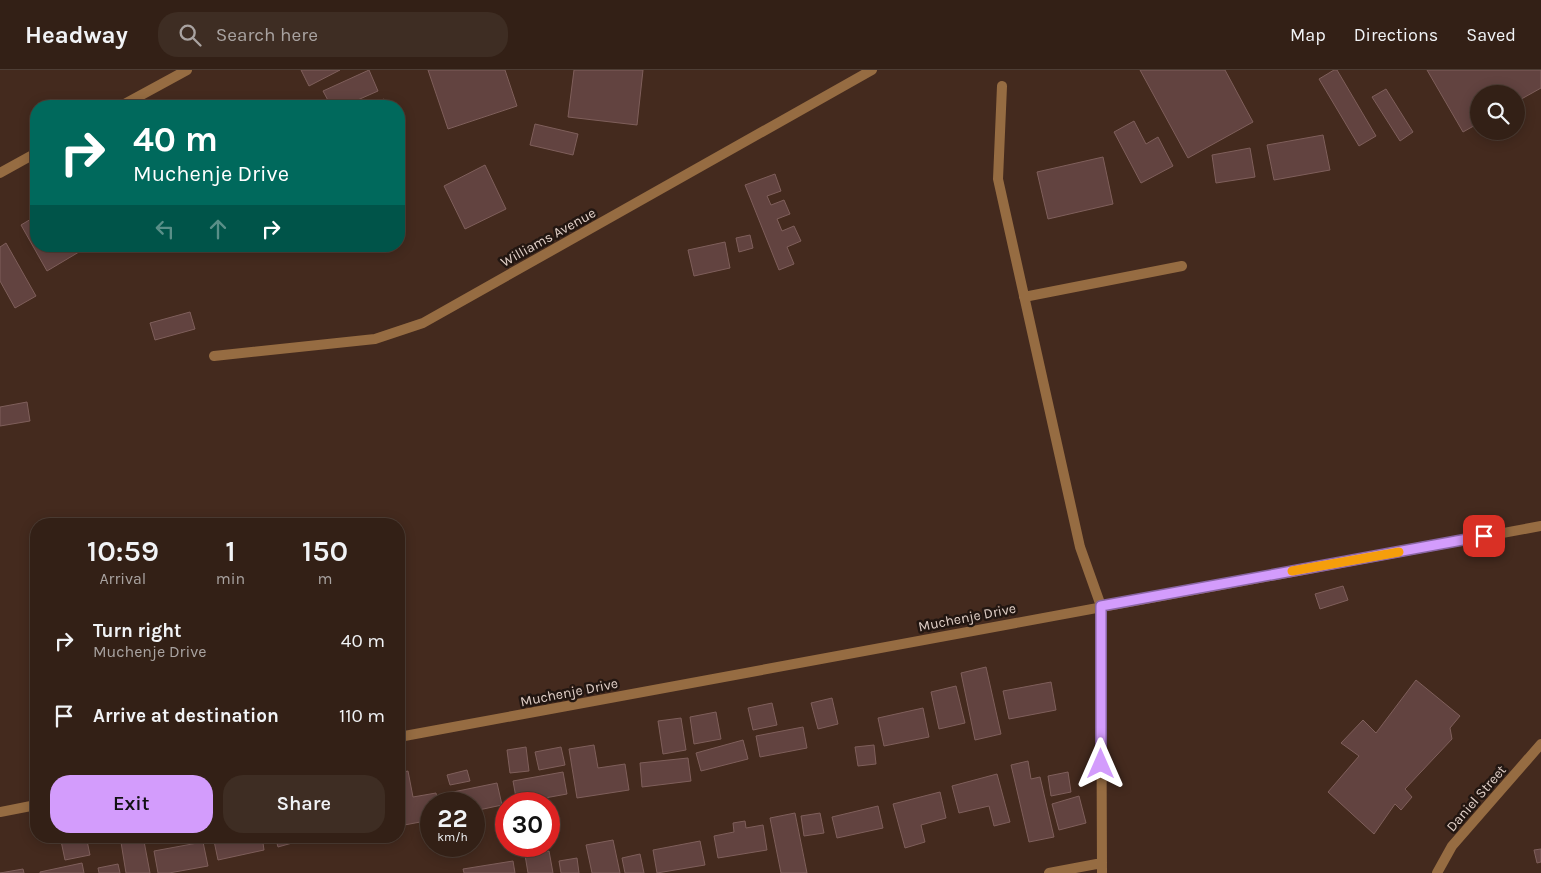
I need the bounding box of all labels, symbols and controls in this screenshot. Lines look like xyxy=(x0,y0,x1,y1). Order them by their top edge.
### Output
search box xyxy=(158,12,508,57)
text: Headway xyxy=(25,21,128,49)
icon: search xyxy=(176,21,204,49)
text: Search here xyxy=(216,24,318,46)
text: Map xyxy=(1290,24,1326,46)
text: Directions xyxy=(1354,24,1438,46)
text: Saved xyxy=(1466,24,1516,46)
map controls xyxy=(1470,85,1525,140)
button: search xyxy=(1470,85,1525,140)
text: 40 m xyxy=(133,119,218,160)
icon: right xyxy=(50,120,115,185)
text: Muchenje Drive xyxy=(133,161,289,187)
street label: Williams Avenue xyxy=(498,204,599,271)
icon: left xyxy=(151,215,179,243)
icon: ahead xyxy=(204,215,232,243)
icon: right xyxy=(257,215,285,243)
pin xyxy=(1463,515,1505,557)
icon: arrive xyxy=(1470,522,1498,550)
text: 10:59 xyxy=(87,533,159,569)
text: 1 xyxy=(225,533,236,569)
text: 150 xyxy=(302,533,348,569)
text: Arrival xyxy=(99,569,146,588)
text: min xyxy=(216,569,245,588)
text: m xyxy=(318,569,333,588)
street label: Muchenje Drive xyxy=(917,600,1017,635)
text: Turn right xyxy=(93,620,182,642)
icon: right xyxy=(50,627,78,655)
text: 40 m xyxy=(341,630,385,652)
text: Muchenje Drive xyxy=(93,642,206,661)
street label: Muchenje Drive xyxy=(519,675,619,710)
icon: arrive xyxy=(50,702,78,730)
text: Arrive at destination xyxy=(93,705,279,727)
text: 110 m xyxy=(339,705,385,727)
position arrow xyxy=(1074,737,1126,789)
street label: Daniel Street xyxy=(1443,762,1510,835)
button: Exit xyxy=(50,775,213,833)
button: Share xyxy=(223,775,385,833)
speed limit sign: 30 xyxy=(495,792,560,857)
text: 22 xyxy=(437,804,468,833)
text: km/h xyxy=(437,830,468,844)

